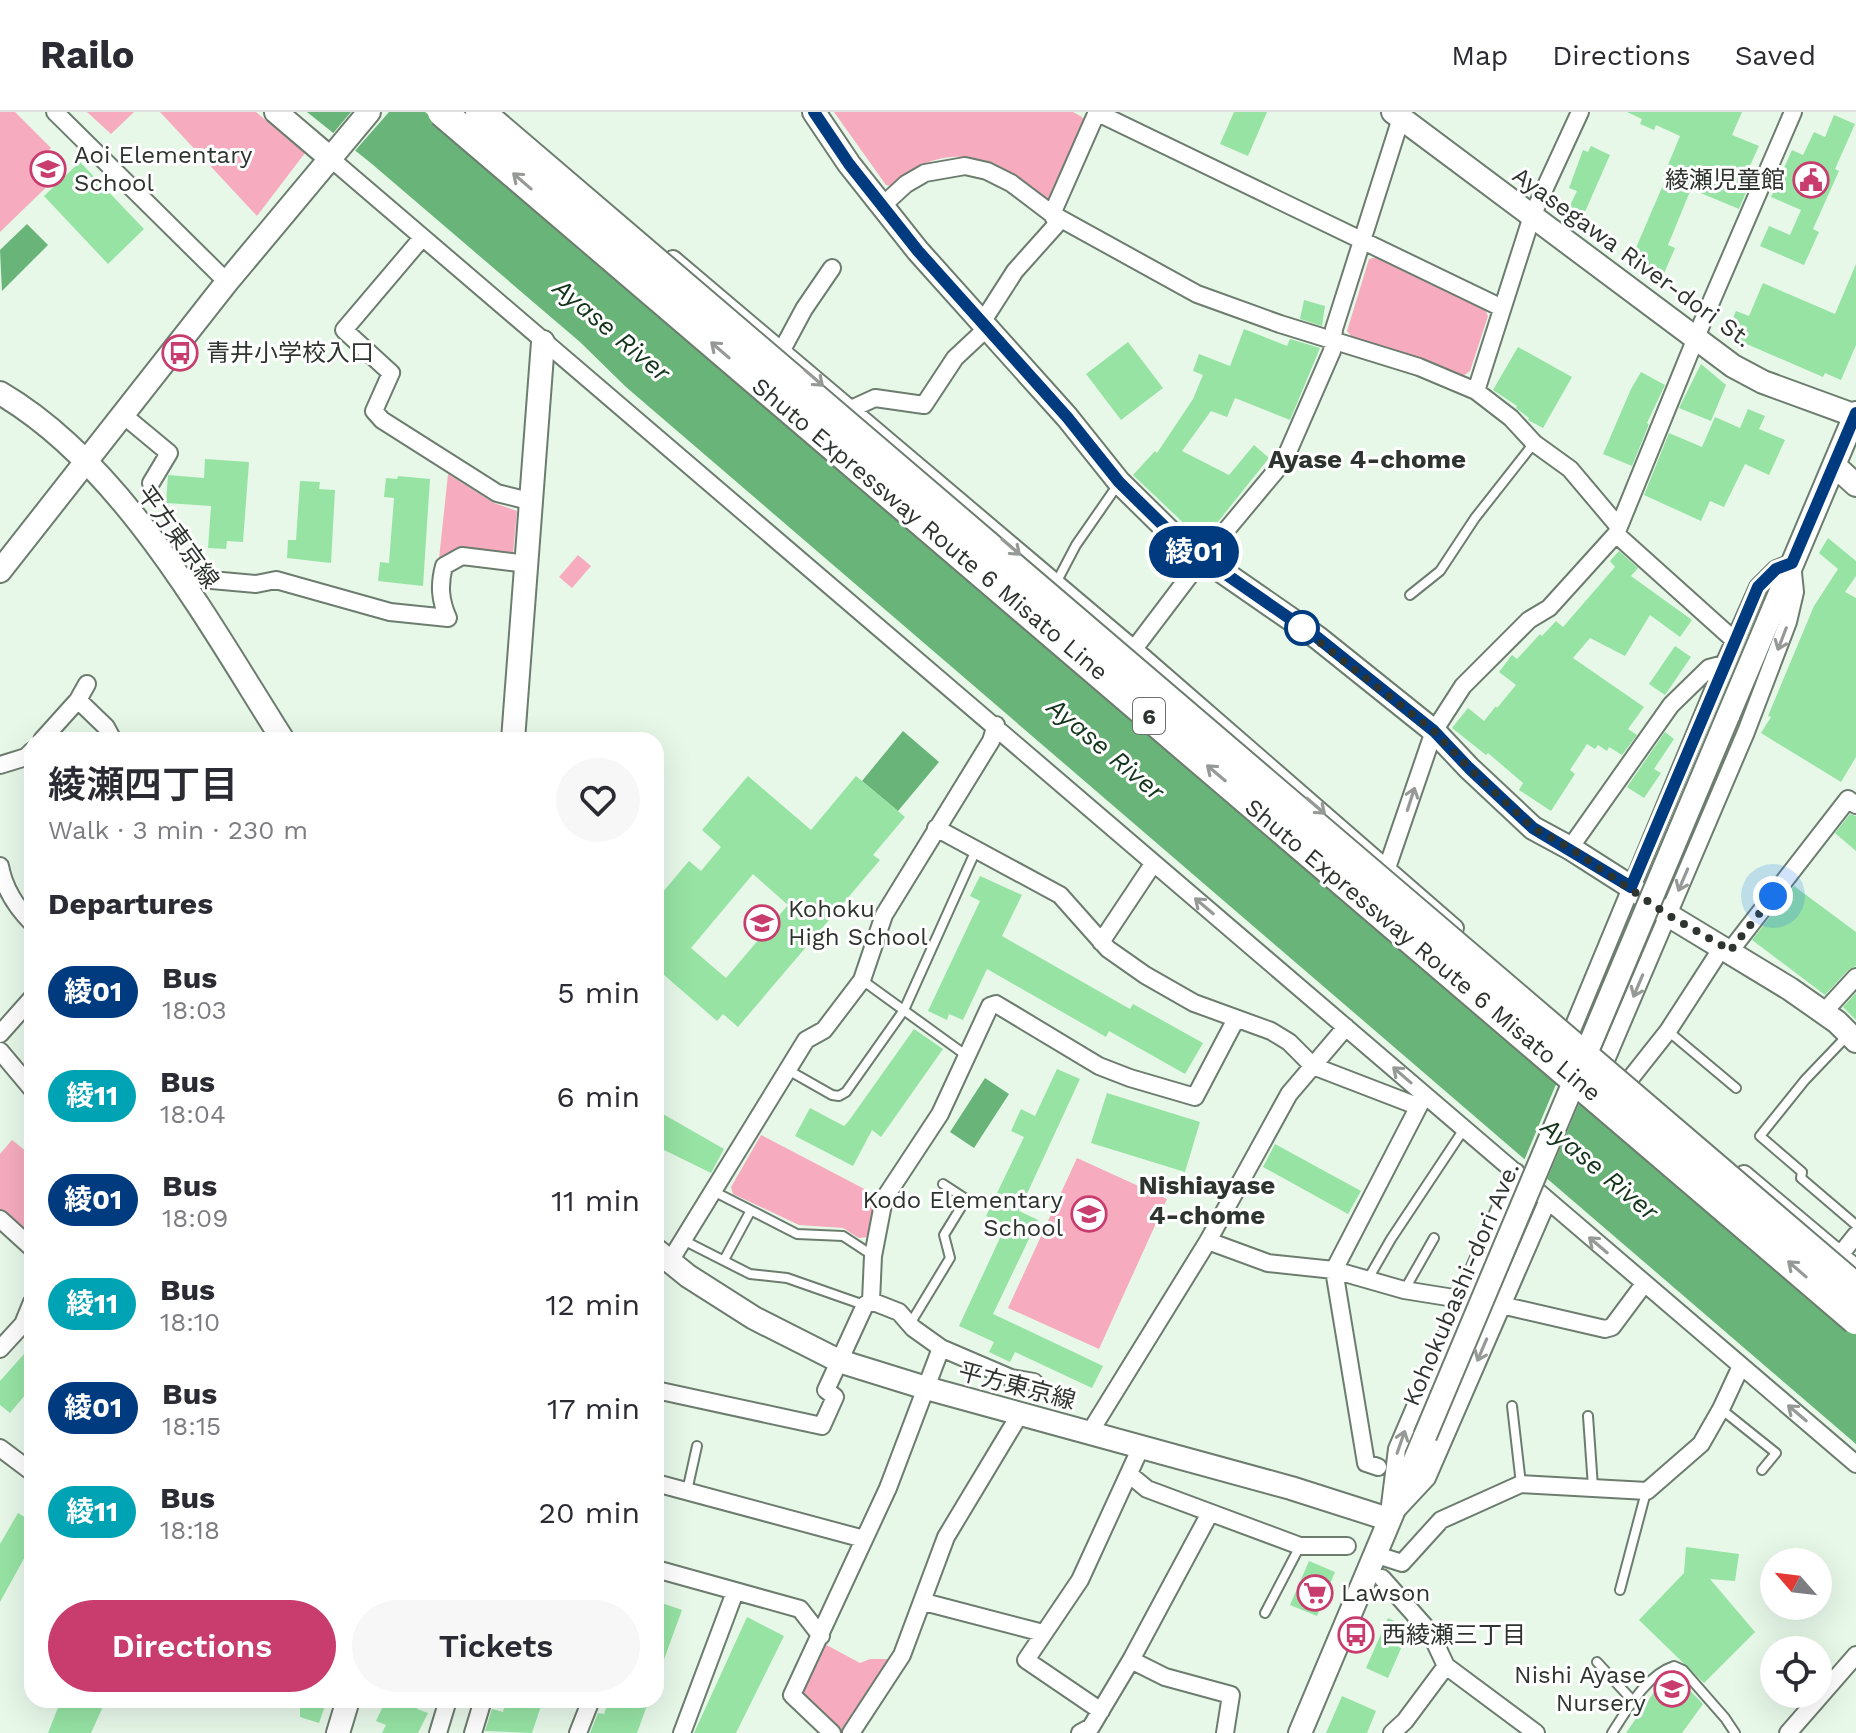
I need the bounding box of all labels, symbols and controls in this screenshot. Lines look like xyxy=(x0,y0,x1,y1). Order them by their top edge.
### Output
text: Railo xyxy=(40,33,134,77)
text: Map xyxy=(1451,39,1508,72)
text: Directions xyxy=(1552,39,1691,72)
text: Saved xyxy=(1735,39,1816,72)
place label: Aoi Elementary School xyxy=(74,141,253,197)
school or university icon: Aoi Elementary School xyxy=(29,150,67,188)
street label: Ayasegawa River-dori St. xyxy=(1507,161,1757,353)
public building icon: 綾瀬児童館 xyxy=(1792,161,1830,199)
place label: 綾瀬児童館 xyxy=(1665,166,1785,194)
one-way arrow xyxy=(513,172,533,190)
water label: Ayase River xyxy=(547,272,677,388)
bus stop icon: 青井小学校入口 xyxy=(161,334,199,372)
place label: 青井小学校入口 xyxy=(206,339,374,367)
one-way arrow xyxy=(710,341,731,359)
one-way arrow xyxy=(804,368,824,386)
street label: Shuto Expressway Route 6 Misato Line xyxy=(746,372,1114,686)
district label: Ayase 4-chome xyxy=(1268,444,1466,474)
street label: 平方東京線 xyxy=(131,480,225,594)
line badge: 綾01 xyxy=(1148,526,1240,578)
text: 綾01 xyxy=(1165,535,1223,568)
one-way arrow xyxy=(1001,538,1021,556)
unlabelled marker xyxy=(1285,611,1319,645)
one-way arrow xyxy=(1774,626,1788,651)
water label: Ayase River xyxy=(1041,691,1171,807)
road number: 6 xyxy=(1133,698,1165,734)
button: heart xyxy=(556,758,640,842)
text: 綾瀬四丁目 xyxy=(48,763,238,807)
one-way arrow xyxy=(1206,764,1226,782)
one-way arrow xyxy=(1404,787,1419,812)
street label: Shuto Expressway Route 6 Misato Line xyxy=(1239,793,1607,1107)
one-way arrow xyxy=(1306,797,1326,815)
text: Walk · 3 min · 230 m xyxy=(48,815,308,845)
one-way arrow xyxy=(1675,867,1689,891)
your location xyxy=(1753,876,1793,916)
text: Departures xyxy=(48,886,213,921)
place label: Kohoku High School xyxy=(788,895,928,951)
one-way arrow xyxy=(1194,897,1215,915)
school or university icon: Kohoku High School xyxy=(743,904,781,942)
text: Bus xyxy=(162,960,217,995)
one-way arrow xyxy=(1629,973,1644,998)
text: 綾01 xyxy=(64,975,122,1008)
text: 5 min xyxy=(557,975,640,1010)
text: 18:03 xyxy=(162,995,227,1025)
text: Bus xyxy=(160,1064,215,1099)
one-way arrow xyxy=(1392,1066,1412,1084)
text: 綾11 xyxy=(66,1079,118,1112)
text: 6 min xyxy=(556,1079,640,1114)
text: 18:04 xyxy=(160,1099,226,1129)
water label: Ayase River xyxy=(1535,1111,1665,1227)
street label: Kohokubashi-dori Ave. xyxy=(1397,1158,1525,1410)
text: Bus xyxy=(162,1168,217,1203)
district label: Nishiayase 4-chome xyxy=(1139,1170,1275,1230)
text: 綾01 xyxy=(64,1183,122,1216)
text: 11 min xyxy=(551,1183,640,1218)
place label: Kodo Elementary School xyxy=(863,1186,1064,1242)
school or university icon: Kodo Elementary School xyxy=(1070,1195,1108,1233)
text: 18:09 xyxy=(162,1203,228,1233)
one-way arrow xyxy=(1589,1236,1609,1254)
one-way arrow xyxy=(1787,1260,1807,1278)
text: Bus xyxy=(160,1272,215,1307)
text: 綾11 xyxy=(66,1287,118,1320)
text: 12 min xyxy=(545,1287,640,1322)
text: 18:10 xyxy=(160,1307,220,1337)
one-way arrow xyxy=(1473,1337,1488,1362)
street label: 平方東京線 xyxy=(955,1357,1079,1415)
text: Bus xyxy=(162,1376,217,1411)
text: 綾01 xyxy=(64,1391,122,1424)
text: 17 min xyxy=(547,1391,640,1426)
one-way arrow xyxy=(1787,1405,1807,1423)
text: 18:15 xyxy=(162,1411,221,1441)
one-way arrow xyxy=(1394,1430,1409,1455)
text: Bus xyxy=(160,1480,215,1515)
text: 綾11 xyxy=(66,1495,118,1528)
text: 20 min xyxy=(538,1495,640,1530)
text: 18:18 xyxy=(160,1515,220,1545)
north arrow xyxy=(1760,1548,1832,1620)
map controls xyxy=(1760,1548,1832,1708)
supermarket icon: Lawson xyxy=(1296,1574,1334,1612)
place label: Lawson xyxy=(1341,1579,1430,1607)
button: Directions xyxy=(48,1600,336,1692)
button: Tickets xyxy=(352,1600,640,1692)
bus stop icon: 西綾瀬三丁目 xyxy=(1337,1616,1375,1654)
place label: 西綾瀬三丁目 xyxy=(1382,1621,1526,1649)
button: locate xyxy=(1760,1636,1832,1708)
place label: Nishi Ayase Nursery xyxy=(1514,1661,1647,1717)
school or university icon: Nishi Ayase Nursery xyxy=(1653,1670,1691,1708)

